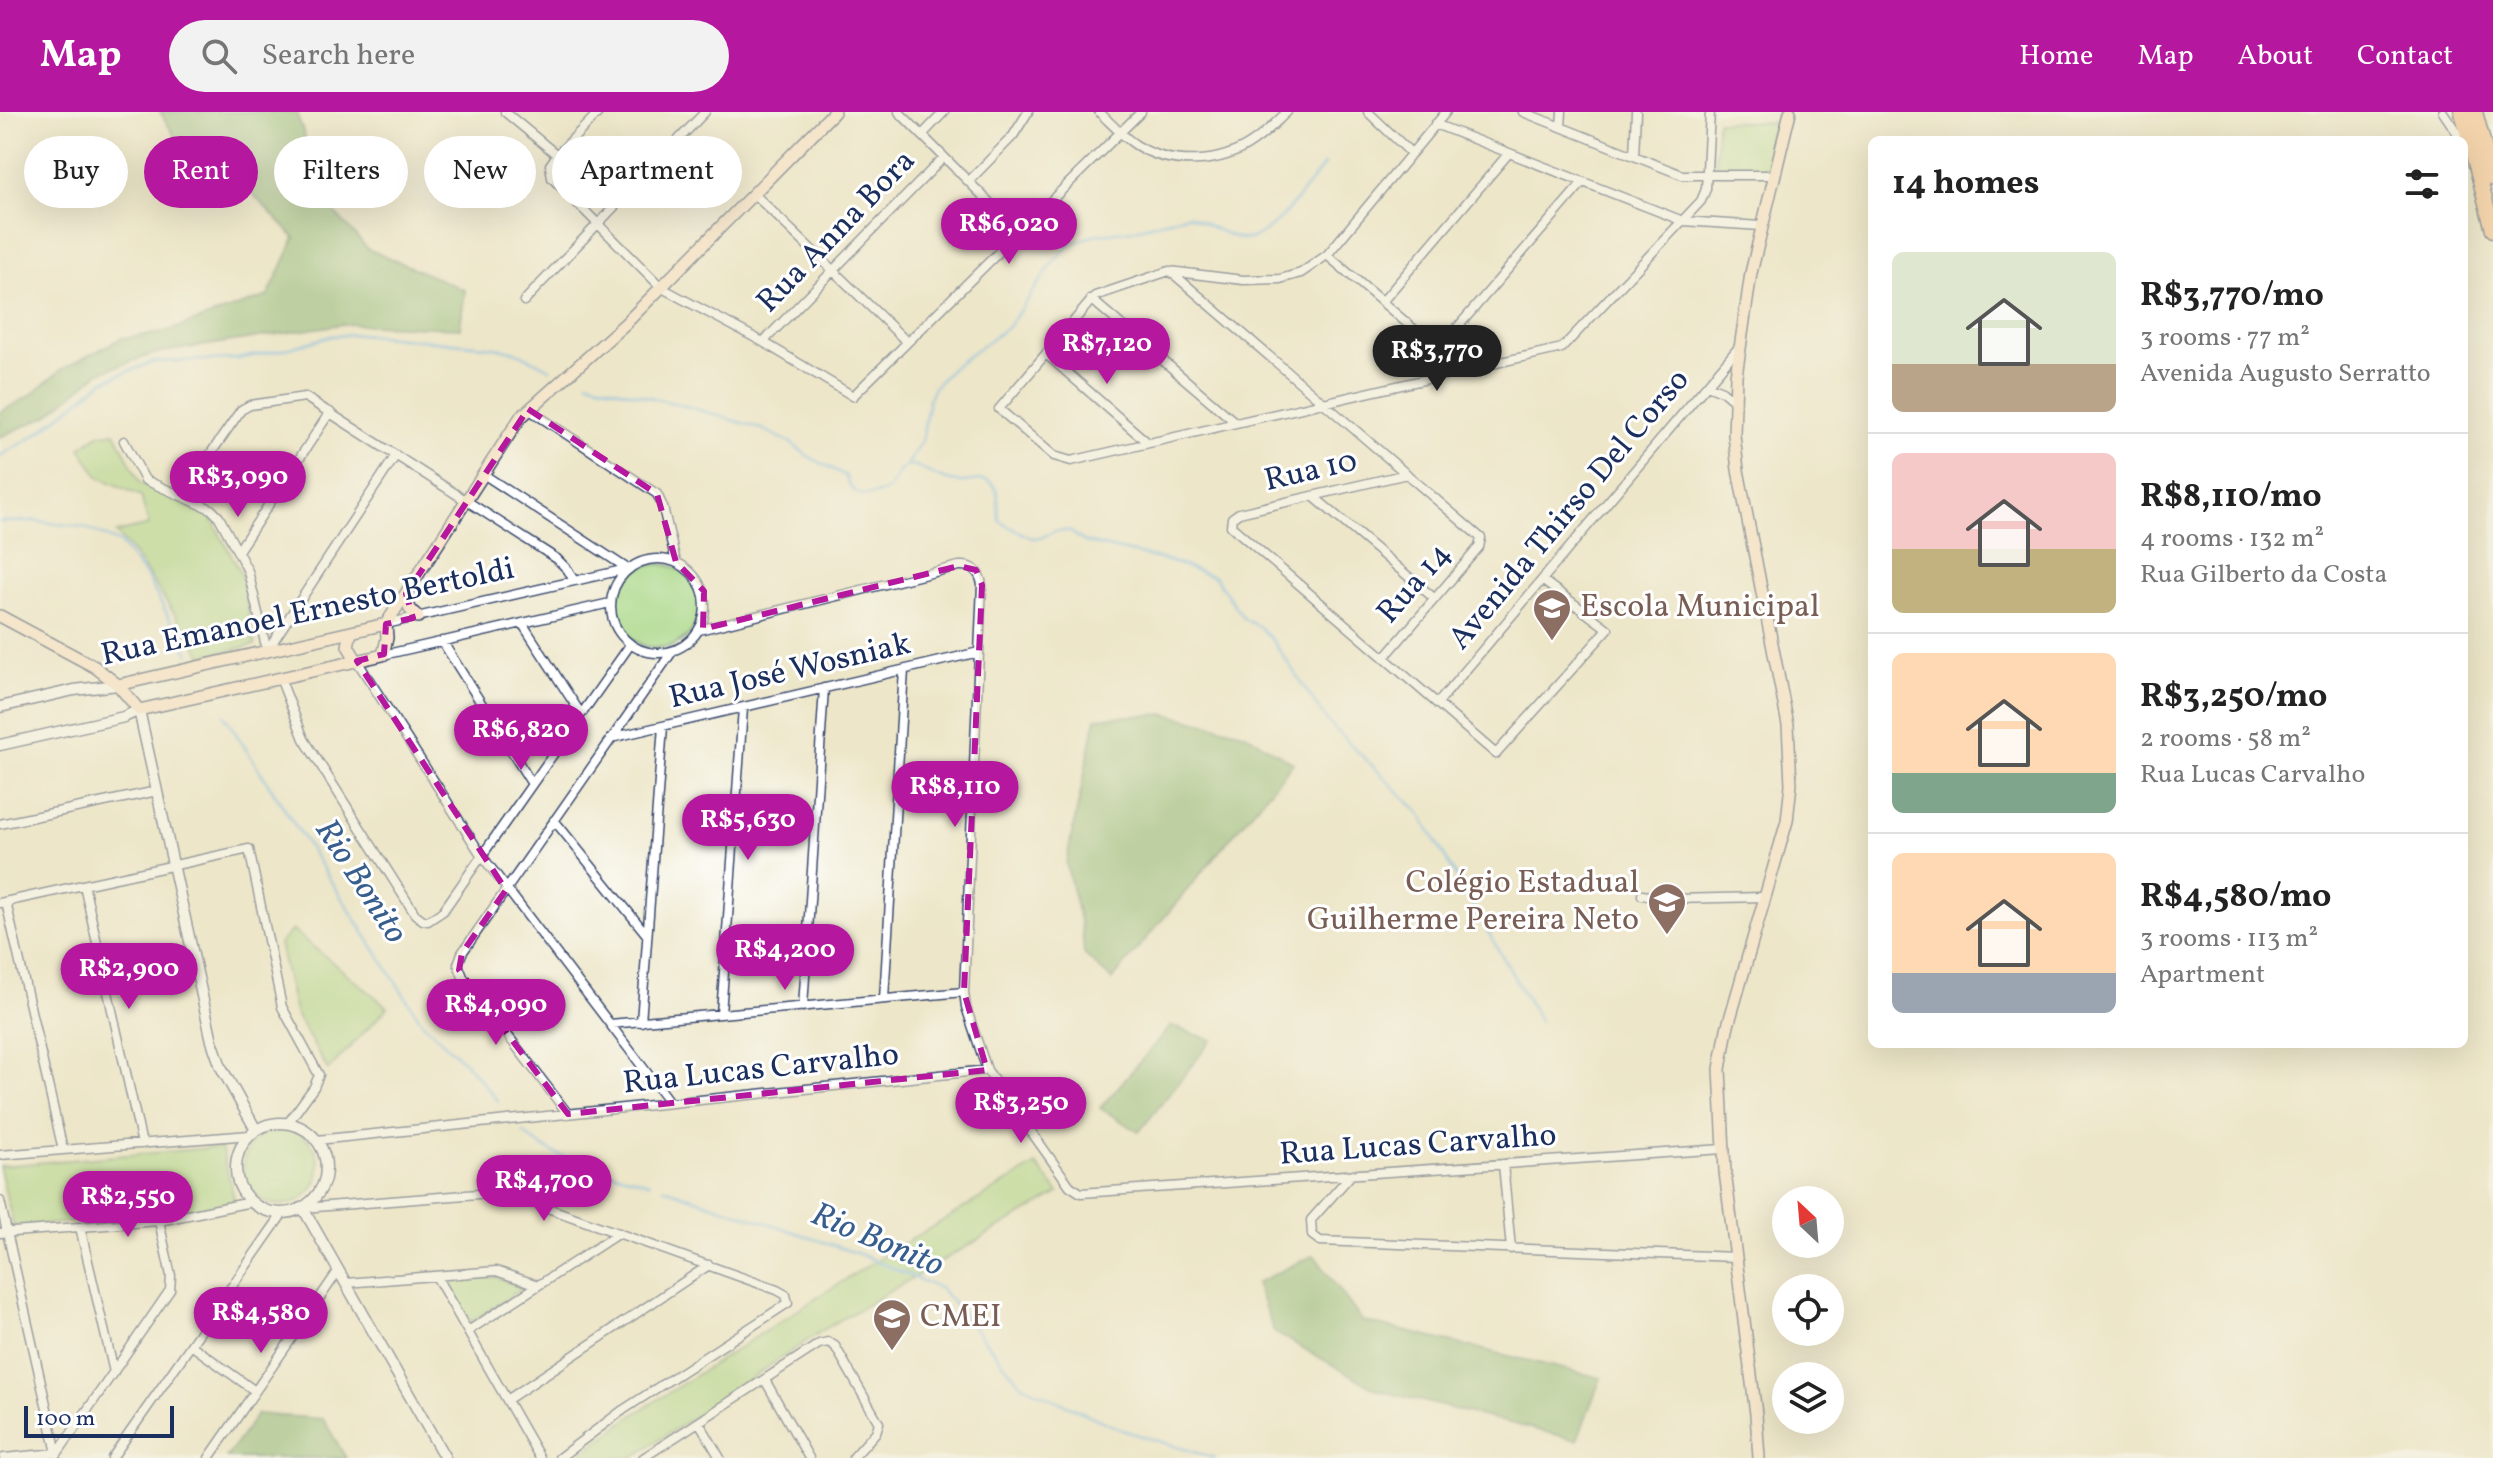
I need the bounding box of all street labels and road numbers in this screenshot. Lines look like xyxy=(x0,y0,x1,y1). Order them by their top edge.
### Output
street label: Rua Anna Bora xyxy=(748,141,926,323)
street label: Avenida Thirso Del Corso xyxy=(1439,360,1701,660)
street label: Rua 10 xyxy=(1260,440,1362,504)
street label: Rua 14 xyxy=(1368,534,1462,634)
street label: Rua Emanoel Ernesto Bertoldi xyxy=(97,548,519,678)
street label: Rua José Wosniak xyxy=(665,623,915,721)
street label: Rua Lucas Carvalho xyxy=(621,1034,901,1106)
street label: Rua Lucas Carvalho xyxy=(1278,1114,1558,1178)

